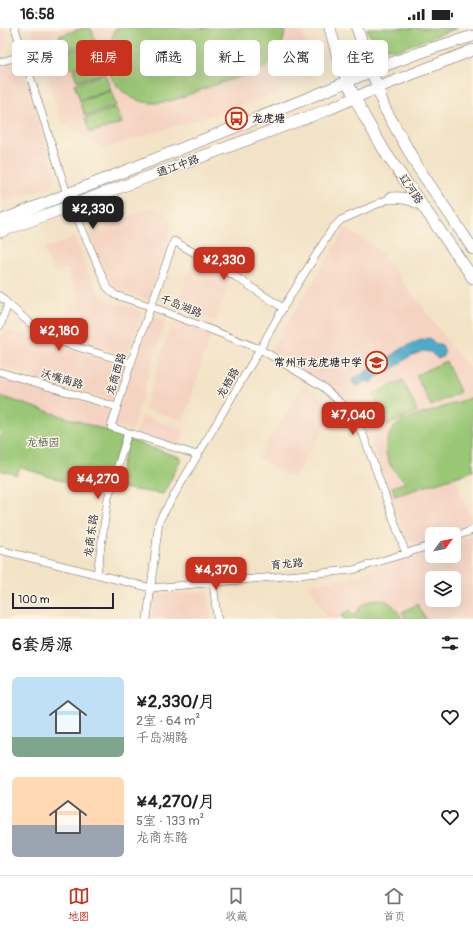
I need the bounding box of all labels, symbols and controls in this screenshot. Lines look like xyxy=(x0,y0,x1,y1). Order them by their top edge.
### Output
text: 16:58 xyxy=(20,5,54,24)
chip: 买房 xyxy=(12,40,68,76)
chip: 租房 xyxy=(76,40,132,76)
chip: 筛选 xyxy=(140,40,196,76)
chip: 新上 xyxy=(204,40,260,76)
chip: 公寓 xyxy=(268,40,324,76)
chip: 住宅 xyxy=(332,40,388,76)
bus stop icon: 龙虎塘 xyxy=(223,105,249,131)
place label: 龙虎塘 xyxy=(252,112,285,125)
street label: 通江中路 xyxy=(155,152,201,180)
street label: 辽河路 xyxy=(396,172,426,206)
pin: ¥2,330 xyxy=(60,196,126,230)
text: ¥2,330 xyxy=(72,201,114,217)
pin: ¥2,330 xyxy=(191,247,257,281)
text: ¥2,330 xyxy=(203,252,245,268)
street label: 千岛湖路 xyxy=(158,292,204,320)
pin: ¥2,180 xyxy=(26,318,92,352)
text: ¥2,180 xyxy=(39,323,79,339)
school or university icon: 常州市龙虎塘中学 xyxy=(364,349,390,375)
street label: 龙商西路 xyxy=(103,351,129,397)
place label: 常州市龙虎塘中学 xyxy=(274,356,362,369)
street label: 沃嘴南路 xyxy=(39,366,85,392)
street label: 龙栖路 xyxy=(214,366,242,400)
pin: ¥7,040 xyxy=(320,402,386,436)
text: ¥7,040 xyxy=(331,407,375,423)
park label: 龙栖园 xyxy=(27,436,60,449)
pin: ¥4,270 xyxy=(65,466,131,500)
text: ¥4,270 xyxy=(77,471,119,487)
street label: 龙商东路 xyxy=(82,513,100,559)
north arrow xyxy=(425,527,461,563)
map controls xyxy=(425,527,461,607)
street label: 育龙路 xyxy=(270,556,304,572)
pin: ¥4,370 xyxy=(183,557,249,591)
text: ¥4,370 xyxy=(195,562,237,578)
button: layers xyxy=(425,571,461,607)
scale bar xyxy=(12,591,114,610)
text: 100 m xyxy=(18,593,49,606)
icon: filters xyxy=(439,632,461,654)
text: 6套房源 xyxy=(12,634,73,655)
text: ¥2,330/月 xyxy=(136,691,215,712)
icon: home xyxy=(44,693,92,741)
icon: heart xyxy=(439,706,461,728)
text: 2室 · 64 m² xyxy=(136,713,200,729)
text: 千岛湖路 xyxy=(136,730,188,746)
text: ¥4,270/月 xyxy=(136,791,215,812)
icon: home xyxy=(44,793,92,841)
icon: heart xyxy=(439,806,461,828)
text: 5室 · 133 m² xyxy=(136,813,204,829)
text: 龙商东路 xyxy=(136,830,188,846)
tab: 地图 xyxy=(68,885,90,923)
tab: 收藏 xyxy=(225,885,247,923)
tab: 首页 xyxy=(383,885,405,923)

